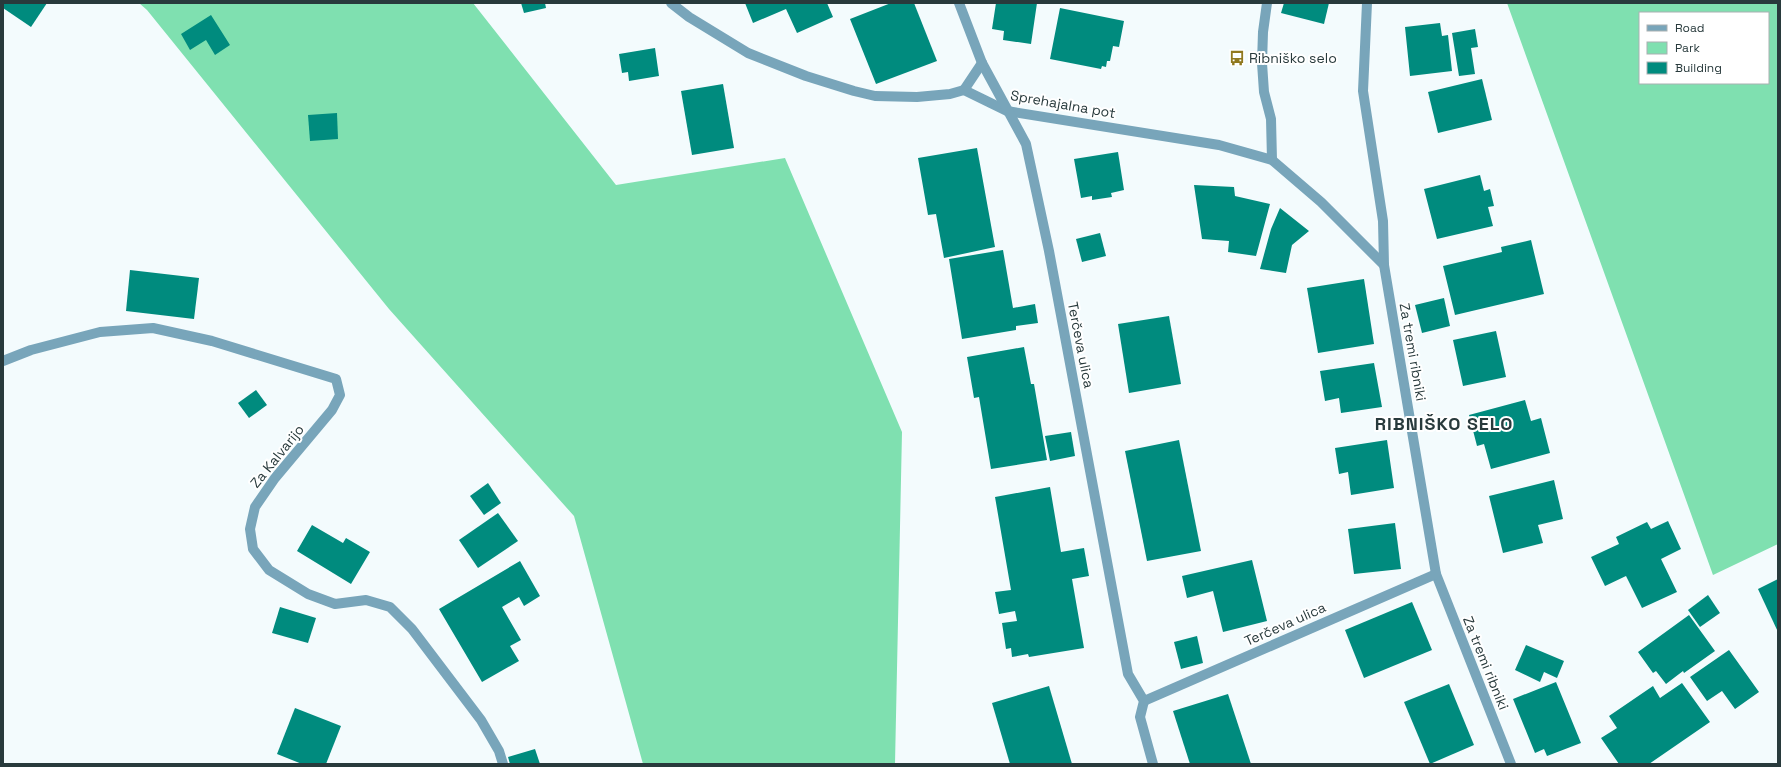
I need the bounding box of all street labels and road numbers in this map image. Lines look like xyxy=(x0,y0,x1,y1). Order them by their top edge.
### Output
street label: Sprehajalna pot xyxy=(1009,86,1117,122)
street label: Terčeva ulica xyxy=(1064,300,1098,390)
street label: Za tremi ribniki xyxy=(1396,302,1430,402)
street label: Za Kalvarijo xyxy=(246,421,308,491)
street label: Terčeva ulica xyxy=(1241,598,1329,650)
street label: Za tremi ribniki xyxy=(1459,614,1513,712)

